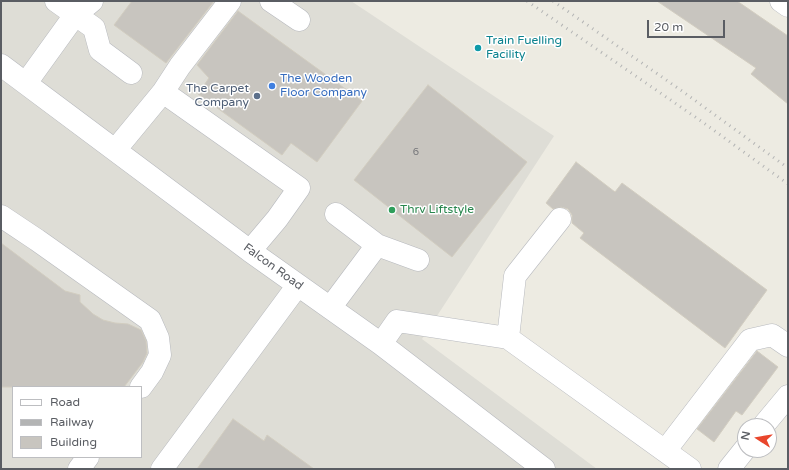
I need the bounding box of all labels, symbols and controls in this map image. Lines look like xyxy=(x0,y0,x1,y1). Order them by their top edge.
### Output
scale bar xyxy=(649,12,727,38)
text: 20 m xyxy=(654,20,683,34)
place label: Train Fuelling Facility xyxy=(486,34,562,62)
marker: Train Fuelling Facility xyxy=(473,43,483,53)
place label: The Wooden Floor Company xyxy=(280,72,367,100)
marker: The Wooden Floor Company xyxy=(267,81,277,91)
place label: The Carpet Company xyxy=(186,82,249,110)
marker: The Carpet Company xyxy=(252,91,262,101)
house number: 6 xyxy=(413,146,419,158)
place label: Thrv Liftstyle xyxy=(400,203,474,217)
marker: Thrv Liftstyle xyxy=(387,205,397,215)
street label: Falcon Road xyxy=(240,241,306,293)
legend xyxy=(12,386,142,458)
text: Road xyxy=(50,395,80,409)
text: Railway xyxy=(50,415,94,429)
north arrow xyxy=(737,418,777,458)
text: N xyxy=(738,430,753,441)
text: Building xyxy=(50,435,97,449)

